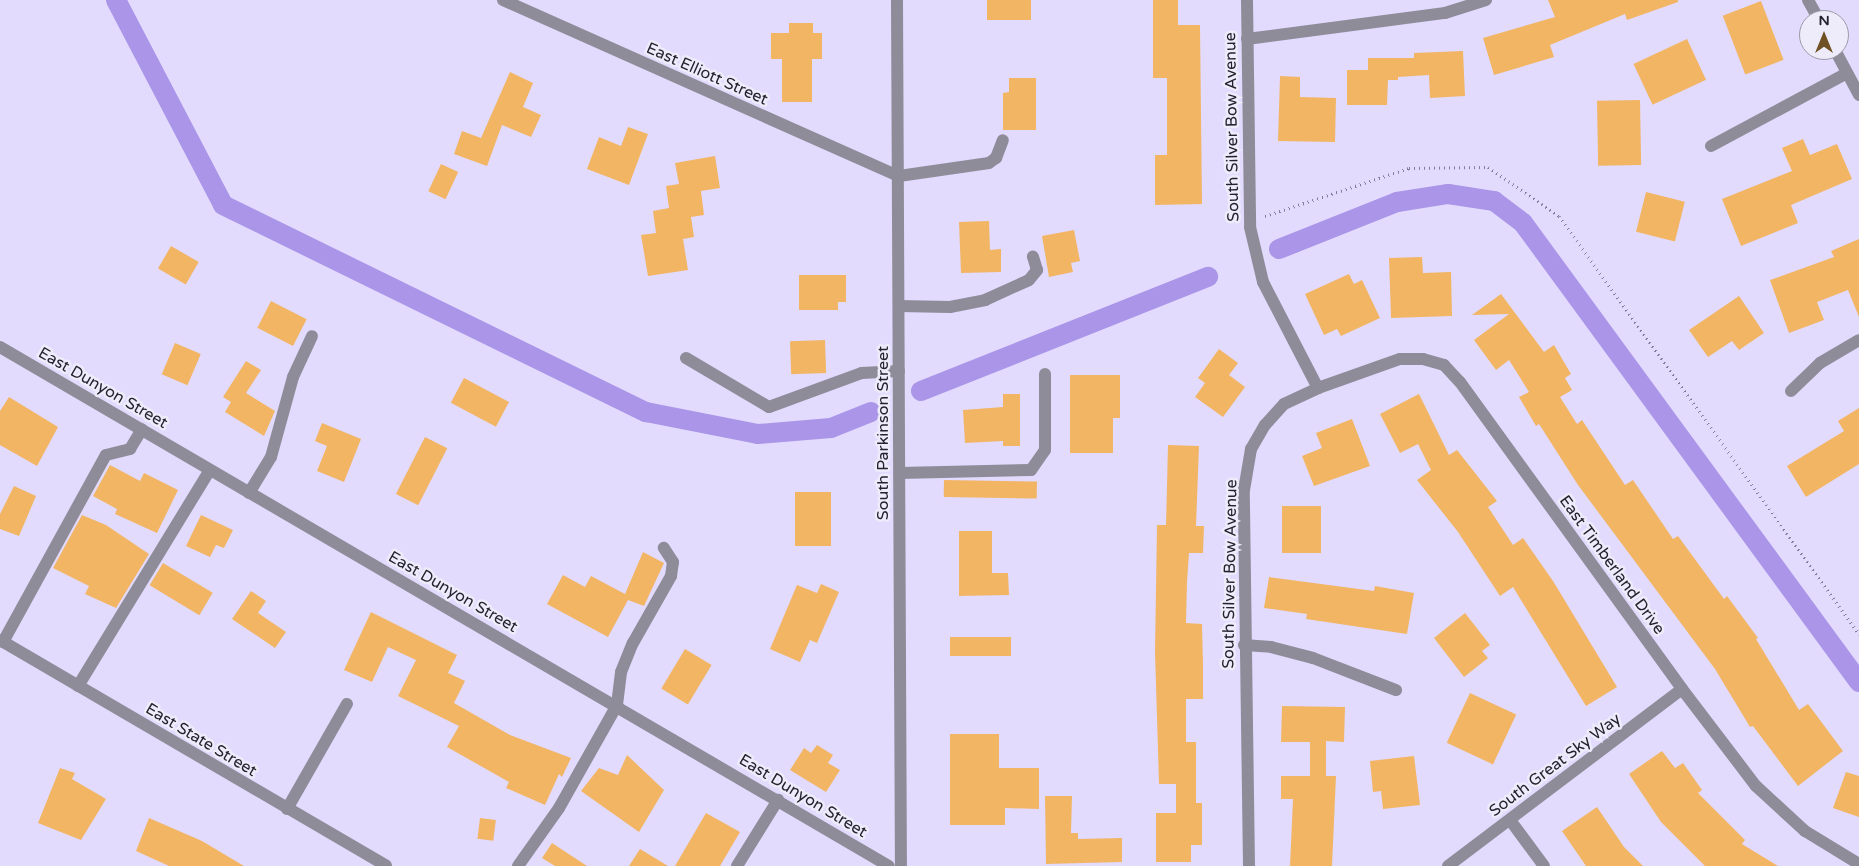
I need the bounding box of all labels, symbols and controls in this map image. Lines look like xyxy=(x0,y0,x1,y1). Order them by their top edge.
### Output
north arrow xyxy=(1799,10,1849,60)
text: N xyxy=(1818,12,1830,29)
street label: South Silver Bow Avenue xyxy=(1221,32,1243,222)
street label: East Elliott Street xyxy=(643,39,771,109)
street label: East Dunyon Street xyxy=(35,343,171,433)
street label: South Parkinson Street xyxy=(873,346,893,520)
street label: South Silver Bow Avenue xyxy=(1219,479,1241,669)
street label: East Timberland Drive xyxy=(1555,492,1669,638)
street label: East Dunyon Street xyxy=(385,547,521,637)
street label: East State Street xyxy=(142,699,260,781)
street label: South Great Sky Way xyxy=(1485,709,1625,821)
street label: East Dunyon Street xyxy=(735,750,871,842)

